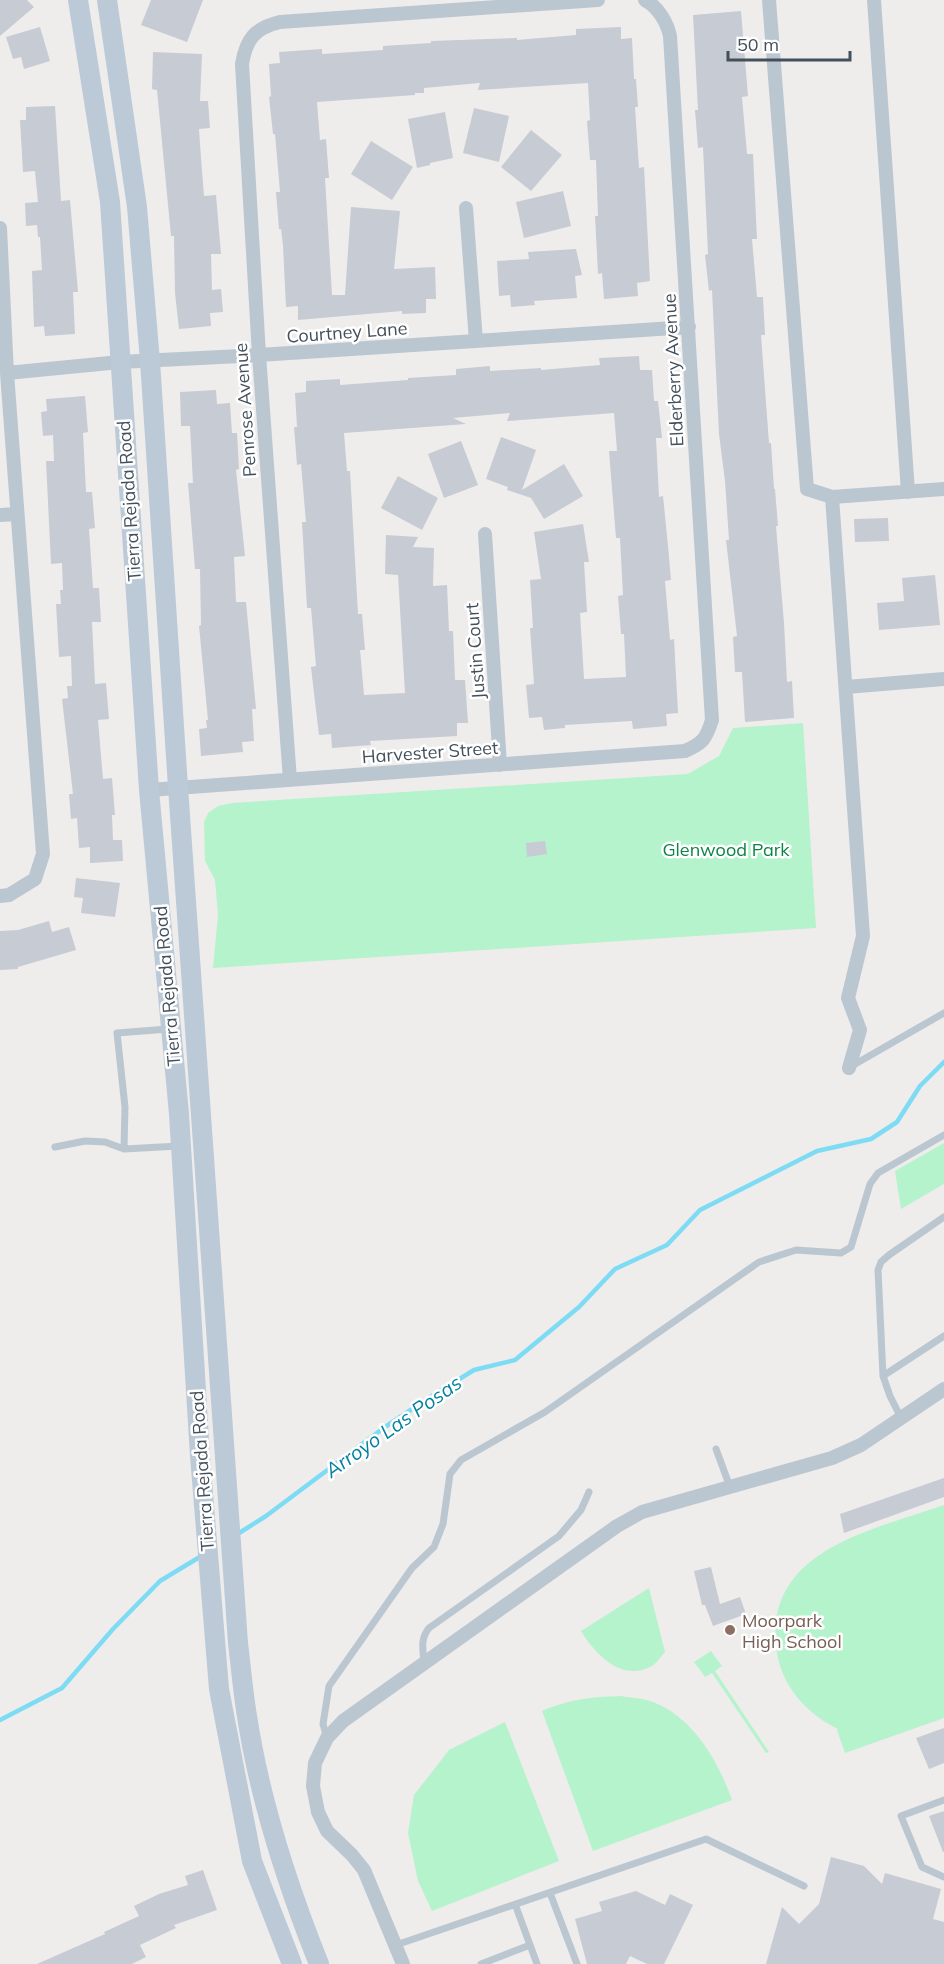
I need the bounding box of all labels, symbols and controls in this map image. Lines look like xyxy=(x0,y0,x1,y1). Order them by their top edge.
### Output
scale bar xyxy=(728,24,850,62)
text: 50 m xyxy=(737,33,779,56)
street label: Elderberry Avenue xyxy=(658,293,688,447)
street label: Courtney Lane xyxy=(286,316,408,348)
street label: Penrose Avenue xyxy=(229,342,261,478)
street label: Tierra Rejada Road xyxy=(112,420,146,582)
street label: Justin Court xyxy=(460,602,490,700)
street label: Harvester Street xyxy=(361,736,499,768)
park label: Glenwood Park xyxy=(662,838,790,861)
street label: Tierra Rejada Road xyxy=(149,905,185,1067)
water label: Arroyo Las Posas xyxy=(319,1369,466,1483)
street label: Tierra Rejada Road xyxy=(185,1390,219,1552)
place label: Moorpark High School xyxy=(742,1609,842,1653)
marker: Moorpark High School xyxy=(723,1623,737,1637)

